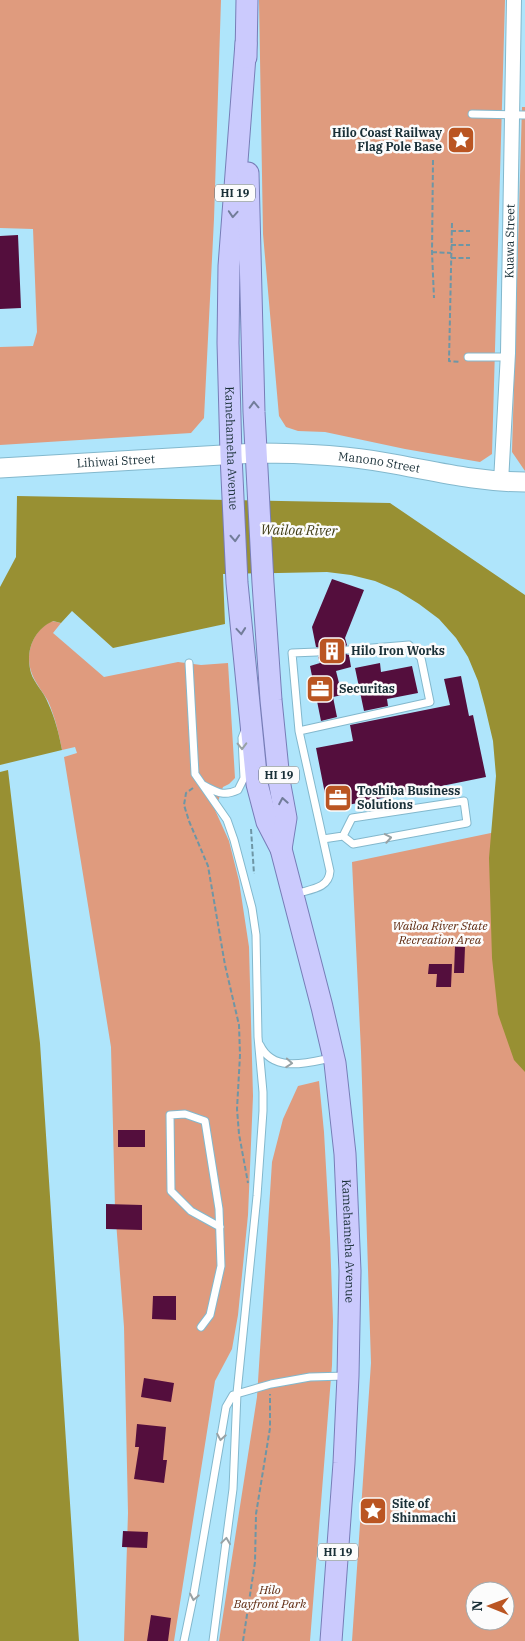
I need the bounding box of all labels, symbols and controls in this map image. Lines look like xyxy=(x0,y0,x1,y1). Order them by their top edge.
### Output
place label: Hilo Coast Railway Flag Pole Base xyxy=(332,125,442,154)
place icon: Hilo Coast Railway Flag Pole Base xyxy=(446,125,476,155)
road number: HI 19 xyxy=(215,184,255,202)
street label: Kuawa Street xyxy=(501,204,518,279)
one-way arrow xyxy=(228,210,239,218)
street label: Kamehameha Avenue xyxy=(222,386,242,510)
one-way arrow xyxy=(249,400,259,408)
street label: Manono Street xyxy=(338,448,421,476)
street label: Lihiwai Street xyxy=(76,451,155,471)
water label: Wailoa River xyxy=(260,520,338,540)
one-way arrow xyxy=(230,534,240,542)
one-way arrow xyxy=(235,628,246,636)
building icon: Hilo Iron Works xyxy=(317,636,347,666)
place label: Hilo Iron Works xyxy=(351,643,445,658)
office icon: Securitas xyxy=(305,674,335,704)
place label: Securitas xyxy=(339,681,395,696)
one-way arrow xyxy=(237,743,247,751)
road number: HI 19 xyxy=(259,766,299,784)
office icon: Toshiba Business Solutions xyxy=(323,783,353,813)
place label: Toshiba Business Solutions xyxy=(357,783,460,812)
one-way arrow xyxy=(278,797,289,805)
one-way arrow xyxy=(384,833,393,843)
park label: Wailoa River State Recreation Area xyxy=(392,918,488,947)
one-way arrow xyxy=(285,1058,293,1069)
street label: Kamehameha Avenue xyxy=(339,1179,358,1303)
one-way arrow xyxy=(216,1432,226,1441)
place icon: Site of Shinmachi xyxy=(358,1496,388,1526)
place label: Site of Shinmachi xyxy=(392,1496,456,1525)
one-way arrow xyxy=(220,1536,231,1544)
road number: HI 19 xyxy=(318,1544,358,1560)
north arrow xyxy=(465,1581,515,1631)
park label: Hilo Bayfront Park xyxy=(233,1582,307,1611)
one-way arrow xyxy=(189,1592,199,1601)
text: N xyxy=(468,1600,486,1611)

